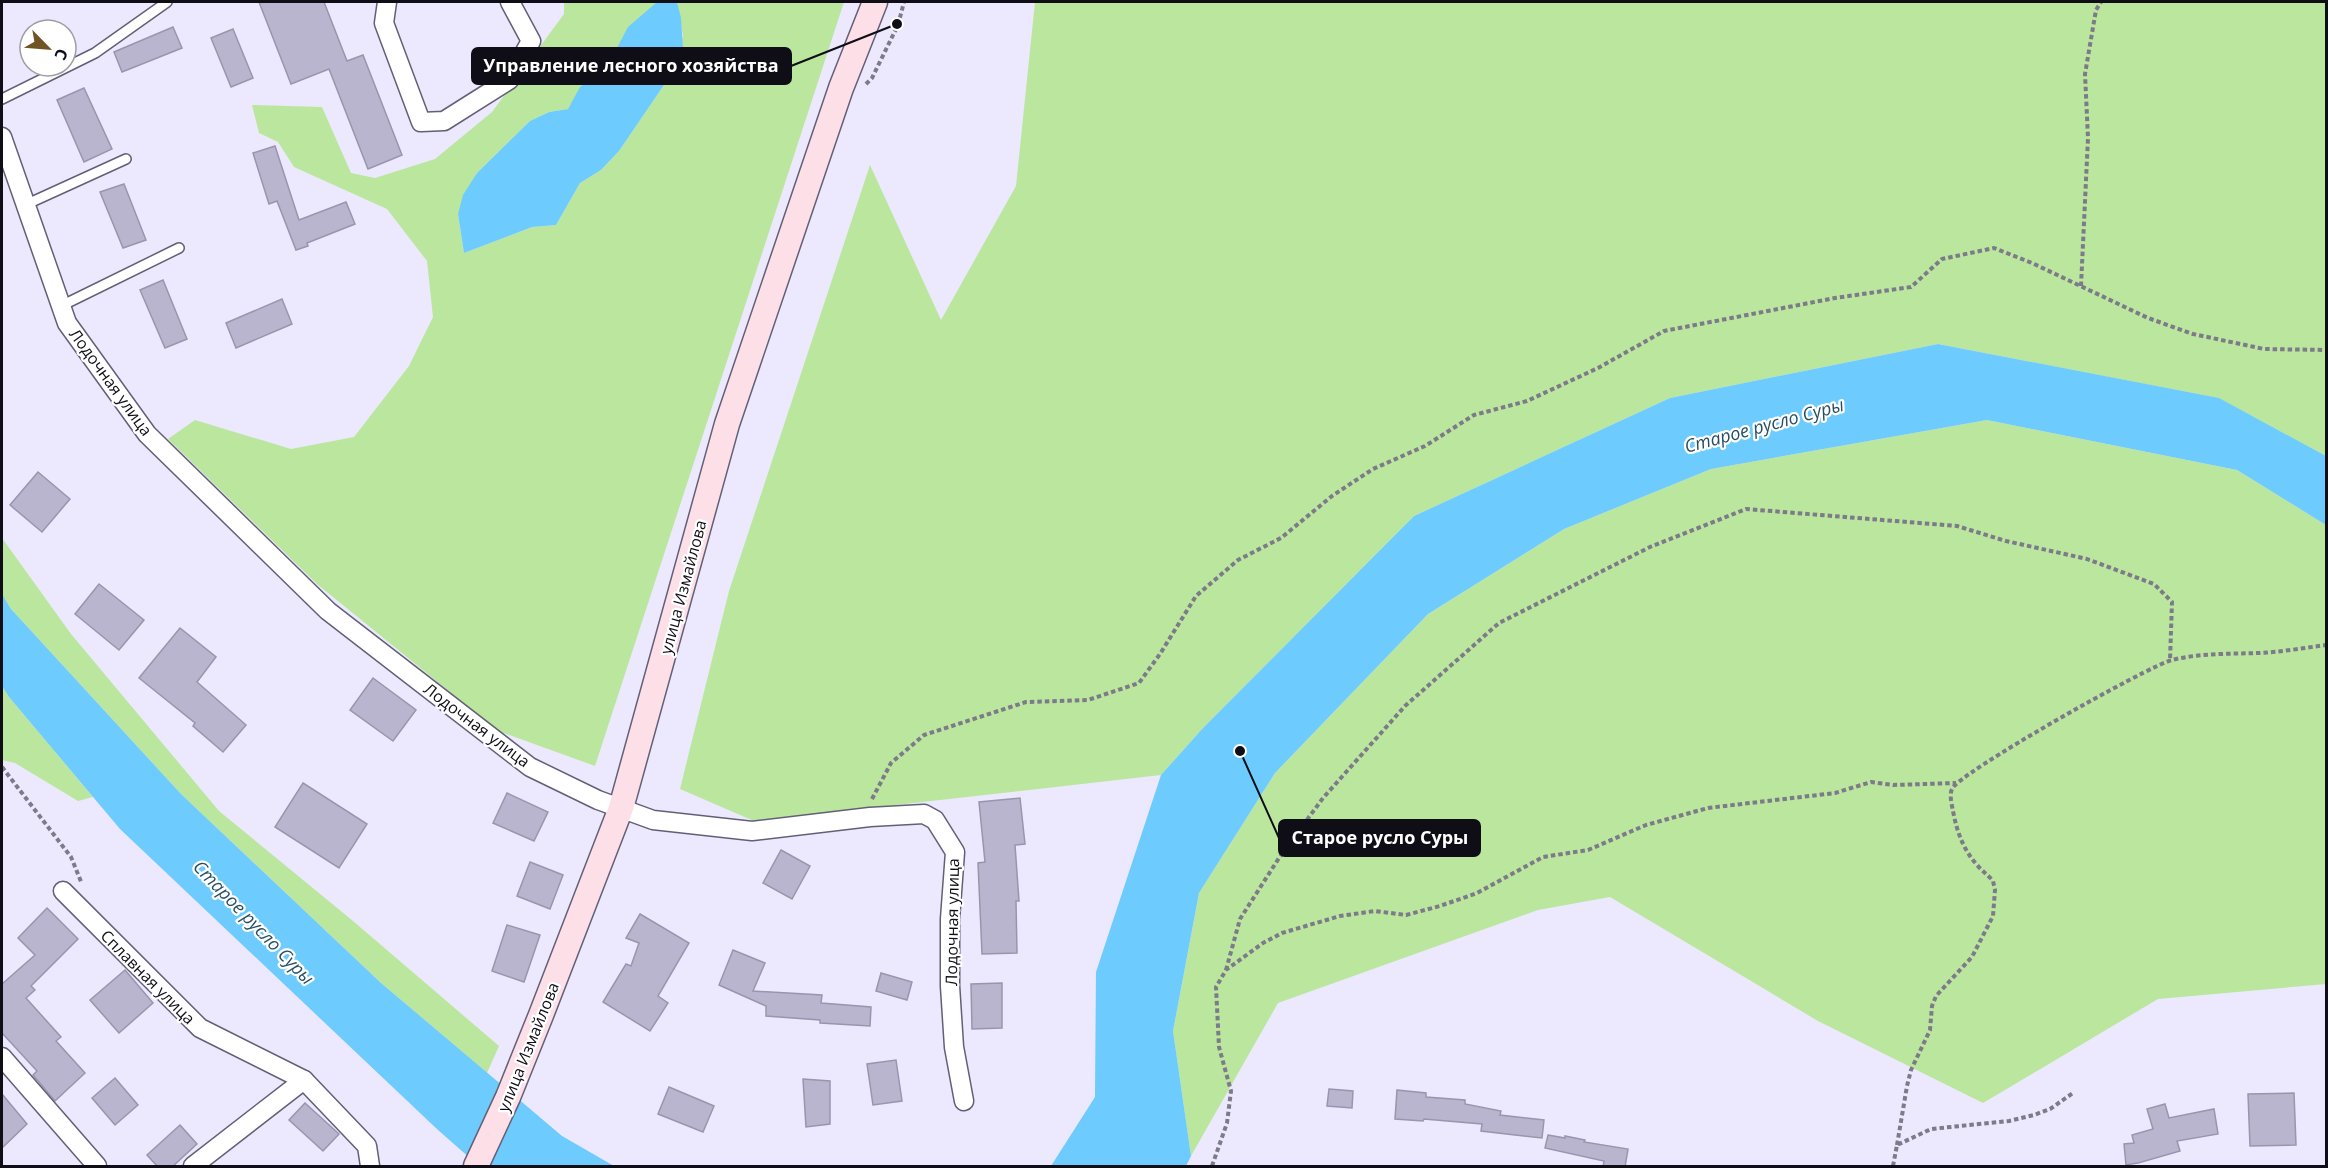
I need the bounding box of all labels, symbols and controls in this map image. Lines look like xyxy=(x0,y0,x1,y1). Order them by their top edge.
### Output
north arrow xyxy=(18,18,78,78)
text: С xyxy=(49,45,74,64)
callout: Управление лесного хозяйства xyxy=(472,48,791,84)
text: Управление лесного хозяйства xyxy=(483,53,779,77)
street label: Лодочная улица xyxy=(65,324,157,440)
water label: Старое русло Суры xyxy=(1682,392,1846,458)
street label: улица Измайлова xyxy=(655,518,711,656)
street label: Лодочная улица xyxy=(419,678,535,772)
callout: Старое русло Суры xyxy=(1279,820,1480,856)
text: Старое русло Суры xyxy=(1292,825,1468,849)
water label: Старое русло Суры xyxy=(188,855,320,989)
street label: Лодочная улица xyxy=(940,858,964,986)
street label: Сплавная улица xyxy=(96,925,200,1029)
street label: улица Измайлова xyxy=(492,979,564,1115)

